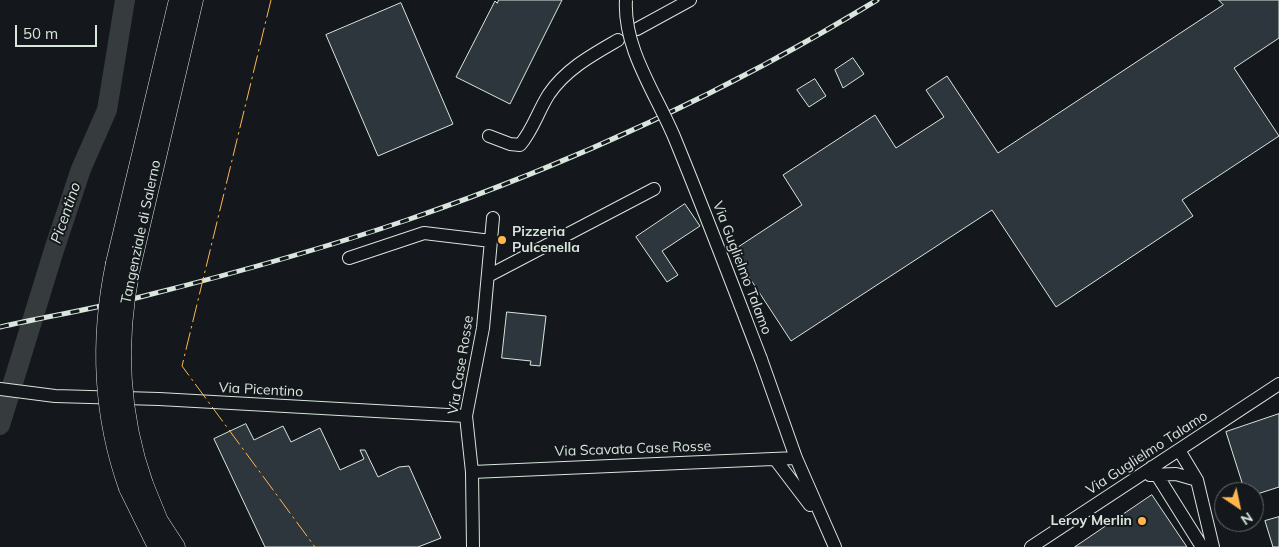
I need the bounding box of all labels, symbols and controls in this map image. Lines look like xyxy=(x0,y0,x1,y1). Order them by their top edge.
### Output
scale bar xyxy=(18,15,100,47)
text: 50 m xyxy=(23,24,58,43)
street label: Tangenziale di Salerno xyxy=(118,159,164,305)
water label: Picentino xyxy=(47,180,85,246)
street label: Via Guglielmo Talamo xyxy=(709,199,775,337)
place label: Pizzeria Pulcenella xyxy=(512,224,580,256)
marker: Pizzeria Pulcenella xyxy=(496,234,508,246)
street label: Via Case Rosse xyxy=(445,314,477,416)
street label: Via Picentino xyxy=(218,379,304,401)
street label: Via Guglielmo Talamo xyxy=(1083,407,1211,499)
street label: Via Scavata Case Rosse xyxy=(554,438,712,460)
north arrow xyxy=(1214,482,1264,532)
text: N xyxy=(1237,508,1256,529)
place label: Leroy Merlin xyxy=(1050,513,1132,529)
marker: Leroy Merlin xyxy=(1136,515,1148,527)

